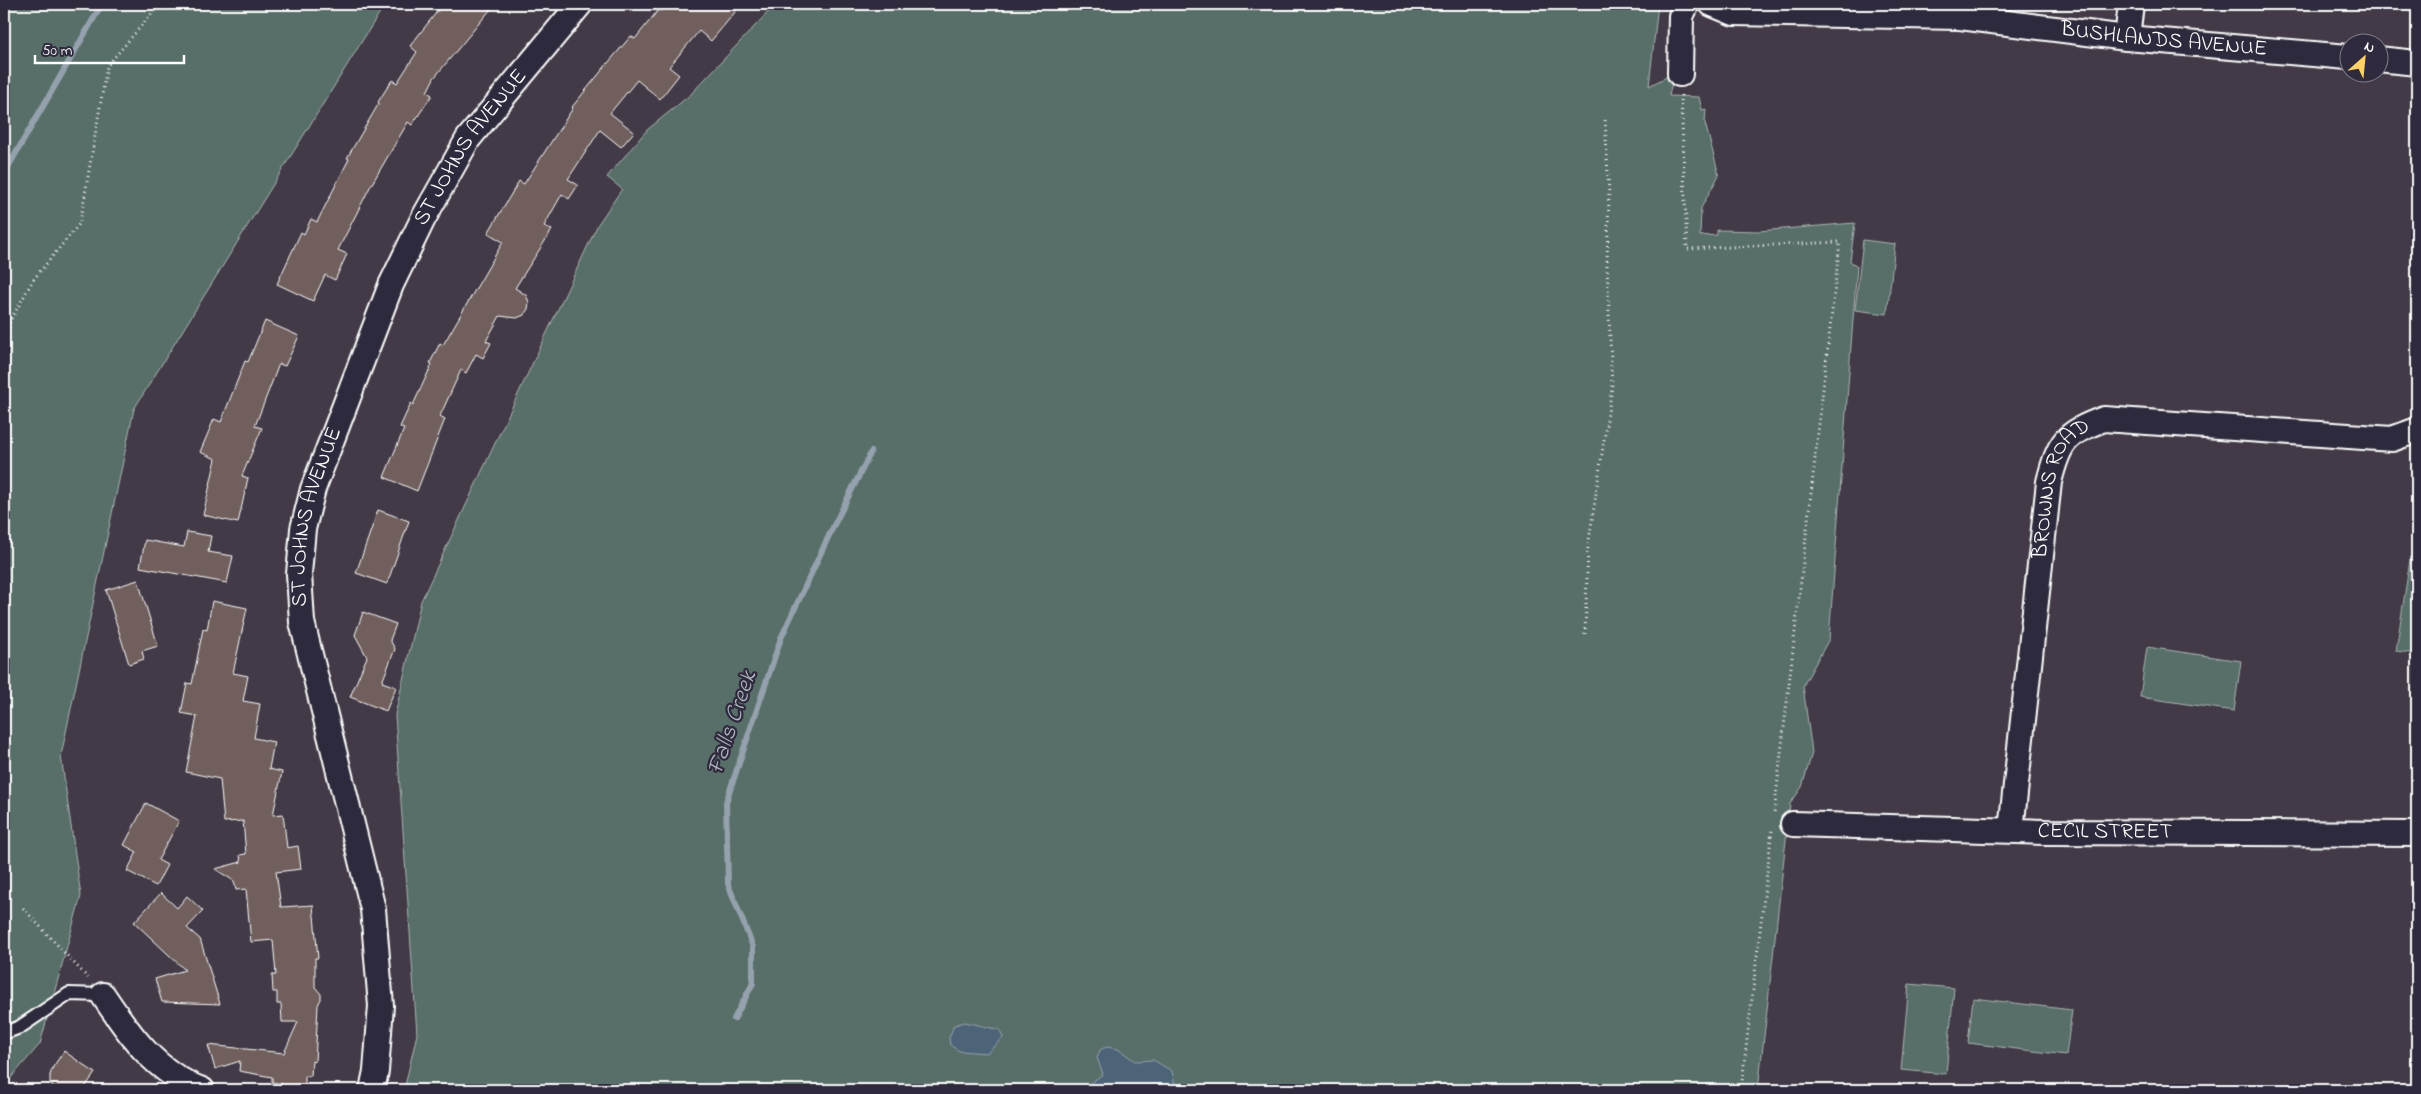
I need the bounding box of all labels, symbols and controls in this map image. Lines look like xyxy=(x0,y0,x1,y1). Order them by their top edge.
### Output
street label: BUSHLANDS AVENUE xyxy=(2058,14,2268,66)
scale bar xyxy=(35,32,184,64)
north arrow xyxy=(2338,32,2388,82)
text: N xyxy=(2360,36,2378,59)
text: 50 m xyxy=(42,40,73,62)
street label: ST JOHNS AVENUE xyxy=(406,62,536,232)
street label: BROWNS ROAD xyxy=(2025,411,2096,561)
street label: ST JOHNS AVENUE xyxy=(283,423,351,608)
water label: Falls Creek xyxy=(699,665,768,779)
street label: CECIL STREET xyxy=(2037,816,2173,849)

